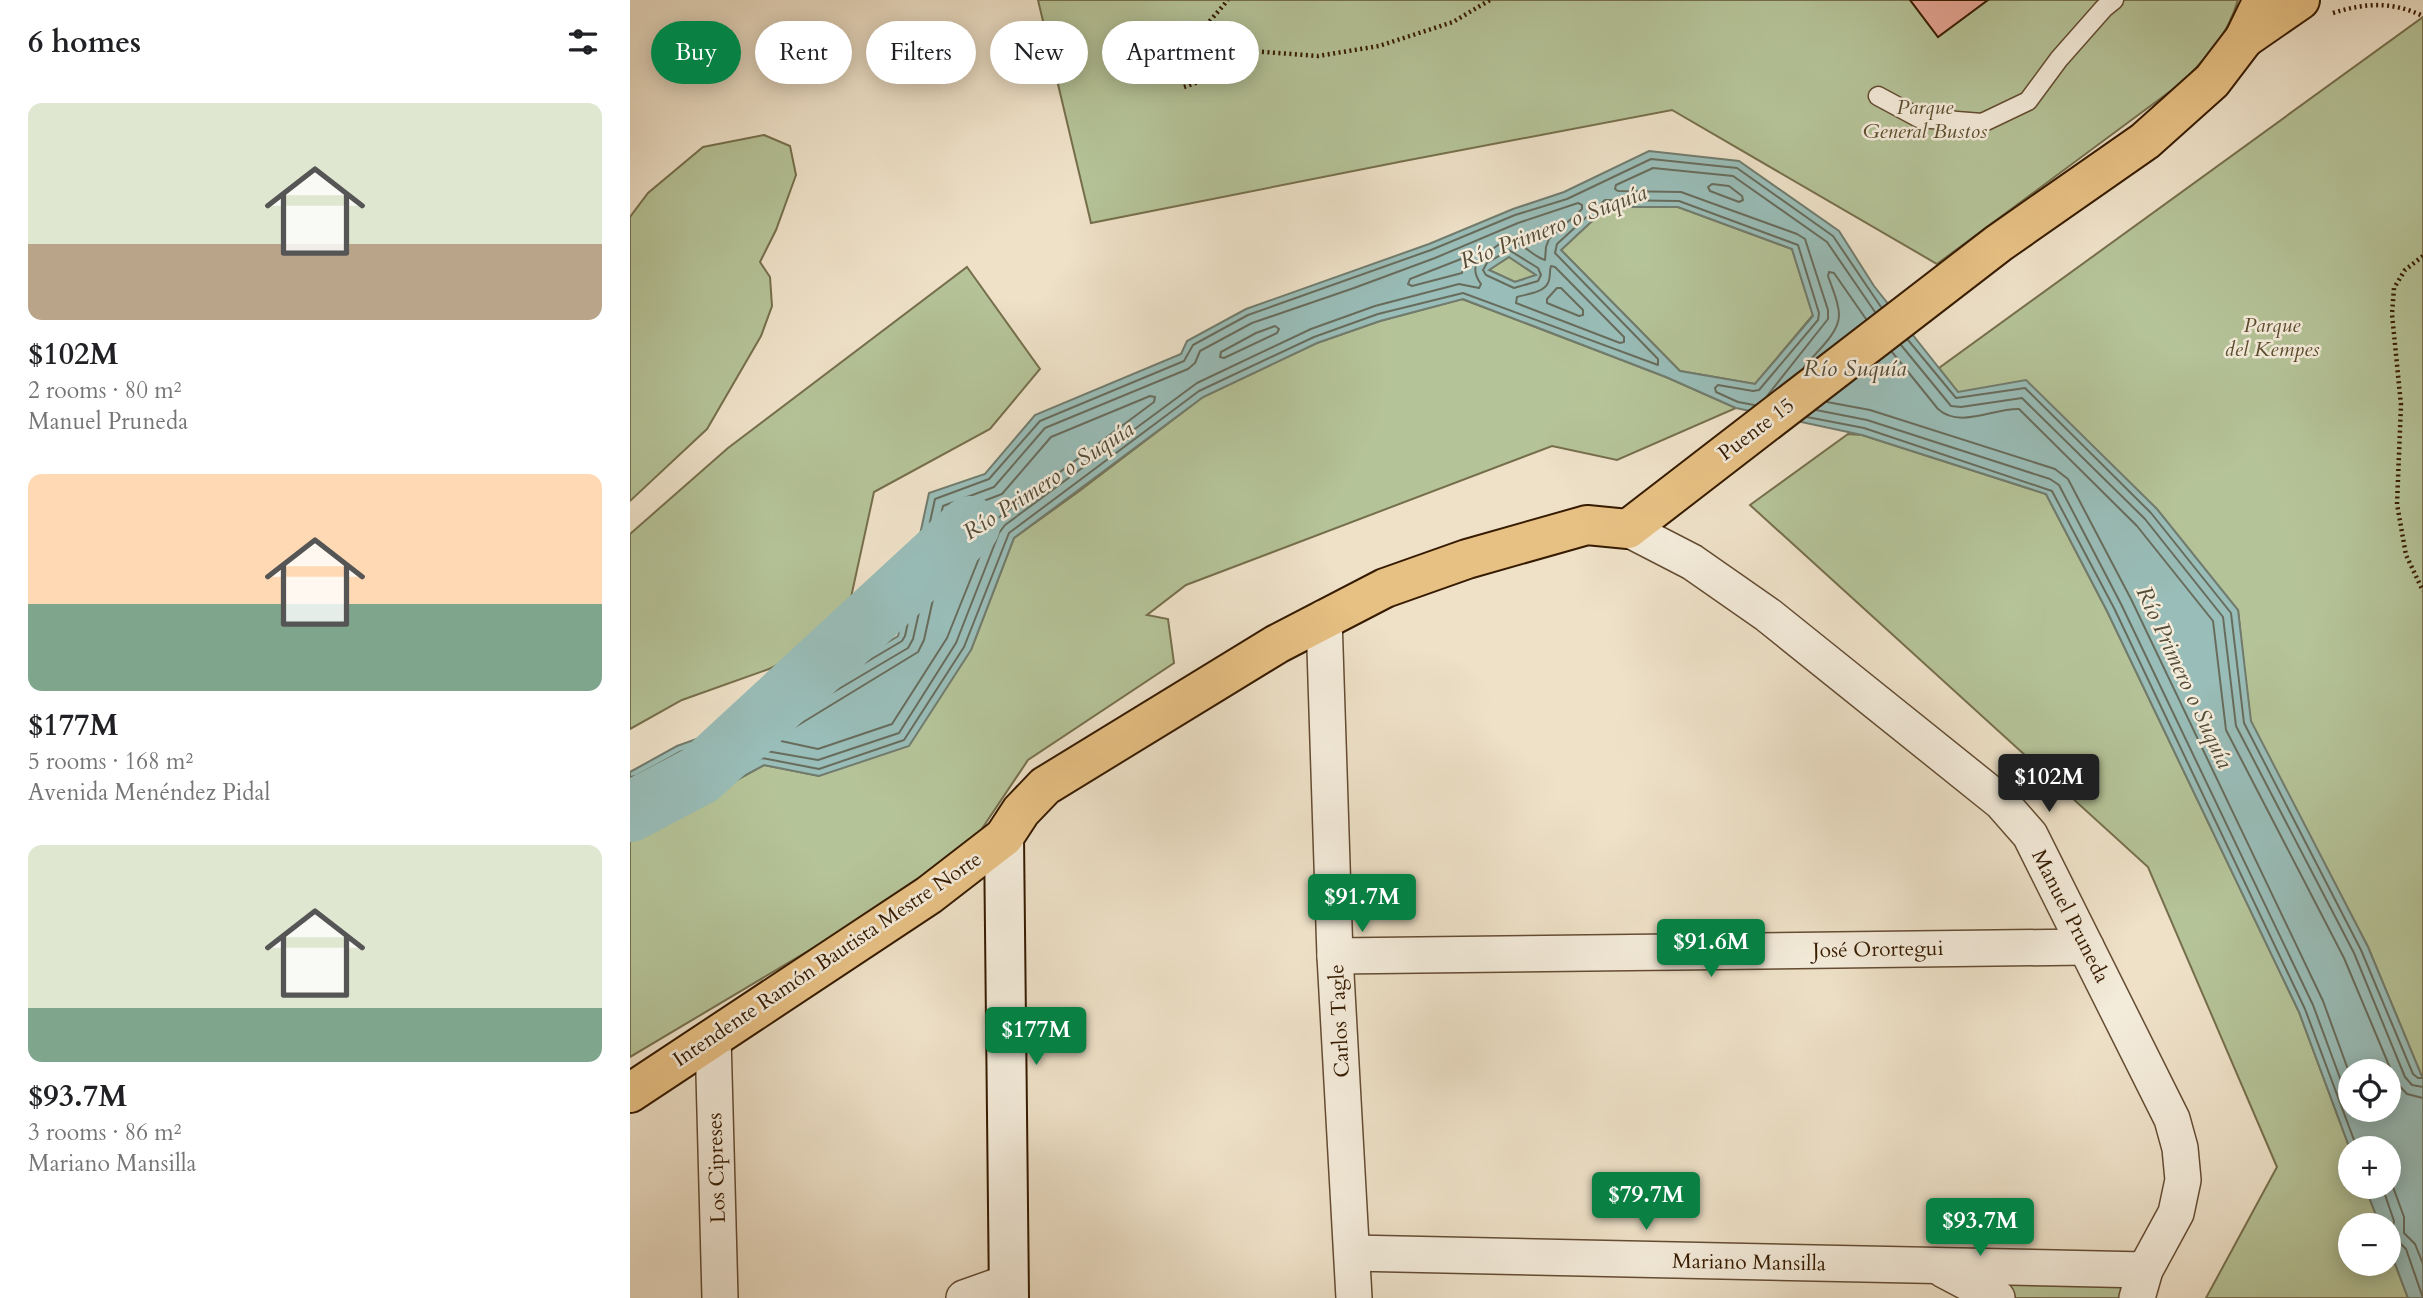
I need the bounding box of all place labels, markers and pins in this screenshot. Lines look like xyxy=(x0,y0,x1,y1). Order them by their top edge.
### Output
pin: $102M xyxy=(2000,754,2098,814)
pin: $91.7M xyxy=(1305,874,1419,934)
pin: $91.6M xyxy=(1654,920,1768,979)
pin: $177M xyxy=(987,1007,1085,1067)
pin: $79.7M xyxy=(1589,1172,1703,1232)
pin: $93.7M xyxy=(1923,1198,2037,1258)

